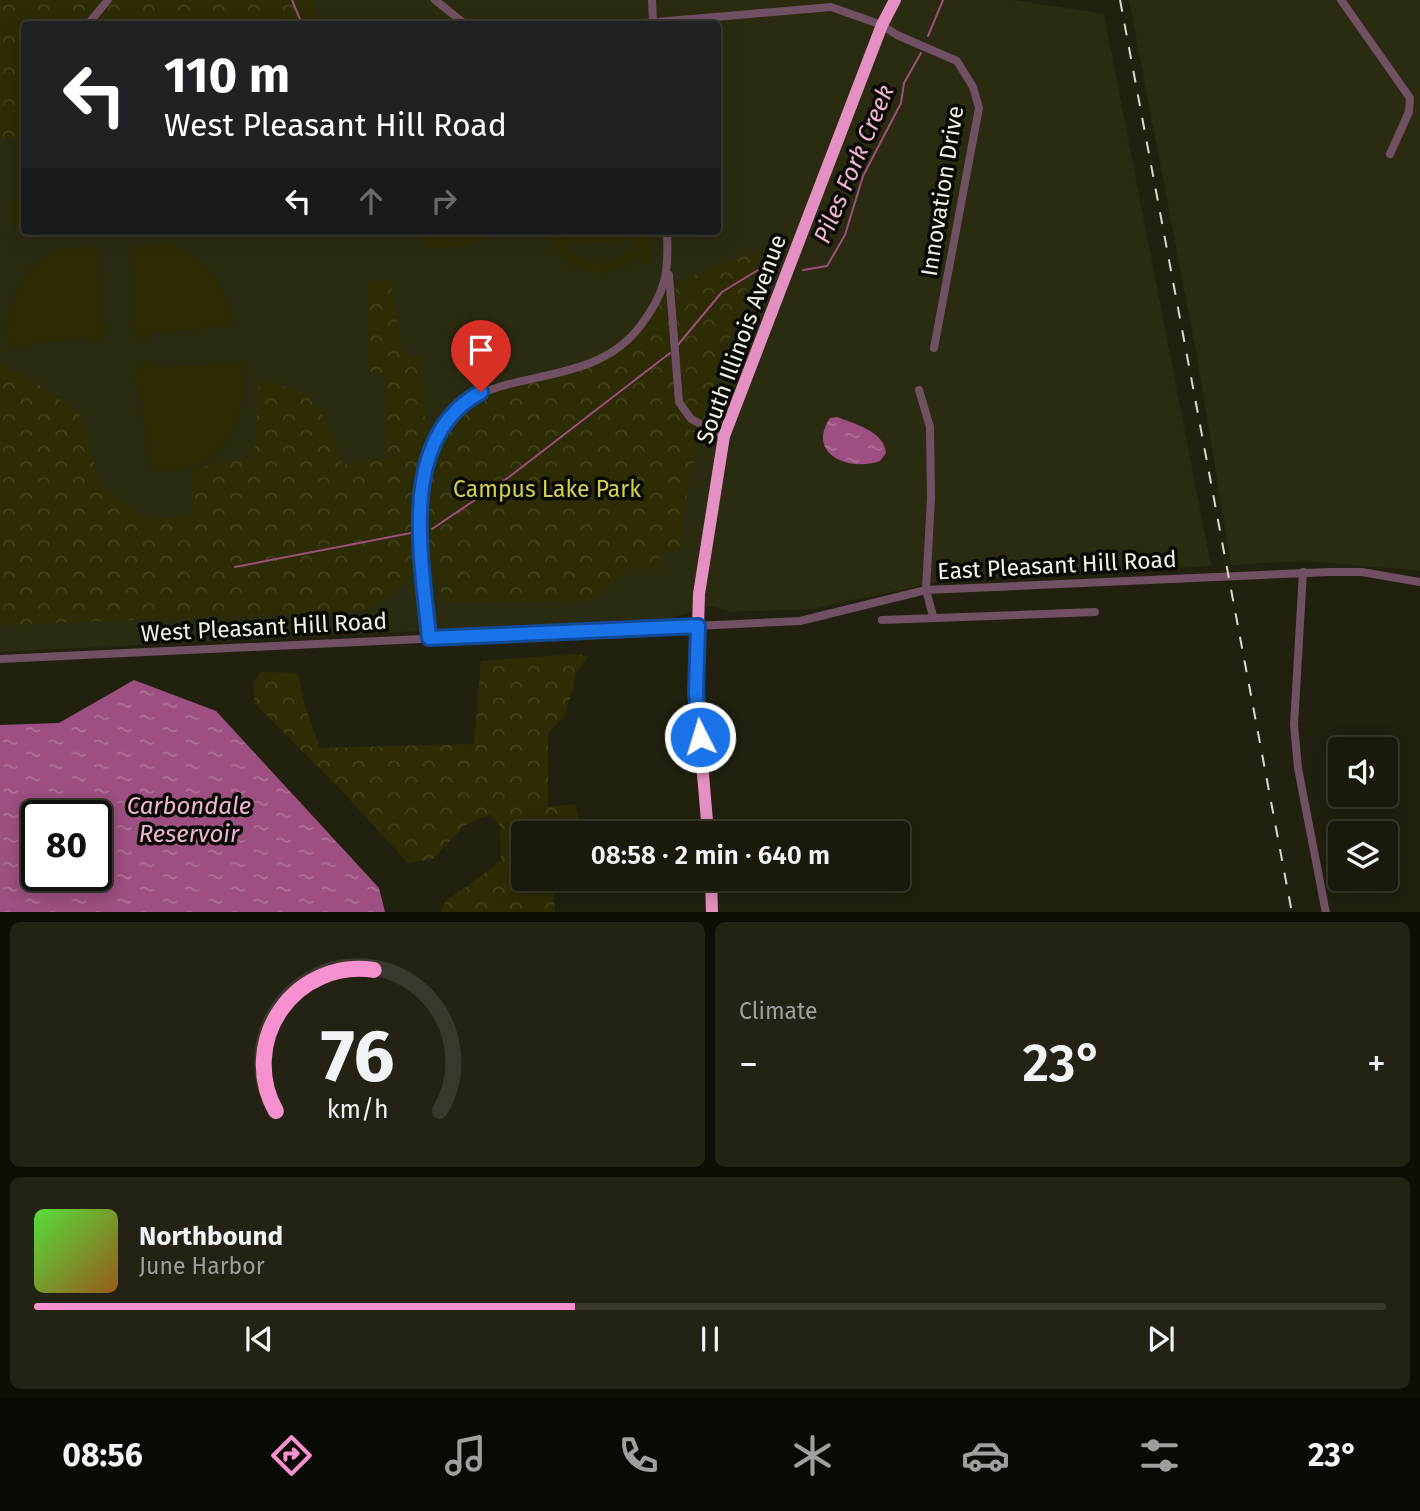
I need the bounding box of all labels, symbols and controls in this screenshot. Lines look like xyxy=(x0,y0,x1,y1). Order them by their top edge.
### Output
text: 110 m xyxy=(164,46,290,105)
icon: left xyxy=(49,49,140,140)
water label: Piles Fork Creek xyxy=(808,81,900,247)
street label: Innovation Drive xyxy=(915,104,969,278)
text: West Pleasant Hill Road xyxy=(164,106,507,144)
icon: left xyxy=(279,182,317,220)
icon: ahead xyxy=(352,182,390,220)
icon: right xyxy=(425,182,463,220)
street label: South Illinois Avenue xyxy=(690,231,792,447)
pin xyxy=(451,320,511,392)
icon: arrive xyxy=(462,331,500,369)
park label: Campus Lake Park xyxy=(453,475,641,503)
street label: East Pleasant Hill Road xyxy=(937,545,1177,585)
street label: West Pleasant Hill Road xyxy=(140,607,388,647)
position arrow xyxy=(663,700,737,774)
map controls xyxy=(1328,737,1398,891)
button: sound xyxy=(1328,737,1398,807)
water label: Carbondale Reservoir xyxy=(127,792,251,848)
speed limit sign: 80 xyxy=(21,800,112,891)
button: layers xyxy=(1328,821,1398,891)
text: 08:58 · 2 min · 640 m xyxy=(591,840,830,871)
text: Climate xyxy=(739,997,818,1025)
text: 76 xyxy=(321,1013,394,1100)
text: 23° xyxy=(1022,1032,1103,1095)
text: − xyxy=(739,1041,758,1087)
text: + xyxy=(1367,1041,1386,1087)
text: km/h xyxy=(327,1094,388,1124)
text: Northbound xyxy=(139,1221,283,1252)
text: June Harbor xyxy=(139,1252,265,1280)
icon: previous xyxy=(240,1320,278,1358)
icon: pause xyxy=(691,1320,729,1358)
icon: next xyxy=(1142,1320,1180,1358)
icon: directions xyxy=(267,1431,316,1480)
icon: music xyxy=(441,1431,490,1480)
icon: phone xyxy=(614,1431,663,1480)
icon: climate xyxy=(788,1431,837,1480)
icon: car xyxy=(961,1431,1010,1480)
icon: filters xyxy=(1135,1431,1184,1480)
text: 08:56 xyxy=(62,1436,143,1474)
text: 23° xyxy=(1308,1436,1358,1474)

